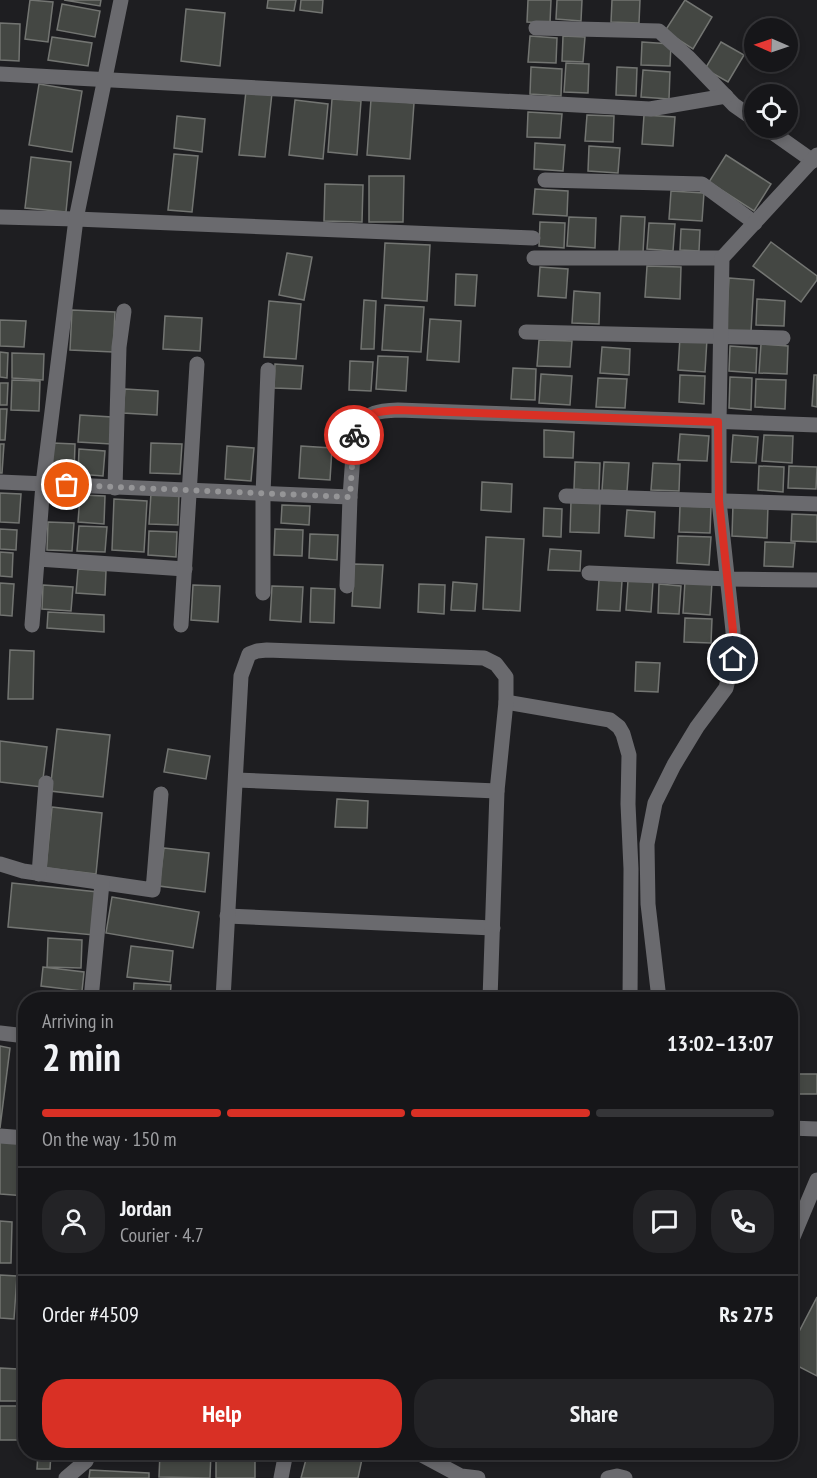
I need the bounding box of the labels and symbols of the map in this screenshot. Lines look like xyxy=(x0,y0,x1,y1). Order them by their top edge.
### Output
north arrow xyxy=(744,18,798,72)
courier xyxy=(324,405,384,465)
pin xyxy=(41,459,92,510)
pin xyxy=(707,633,758,684)

